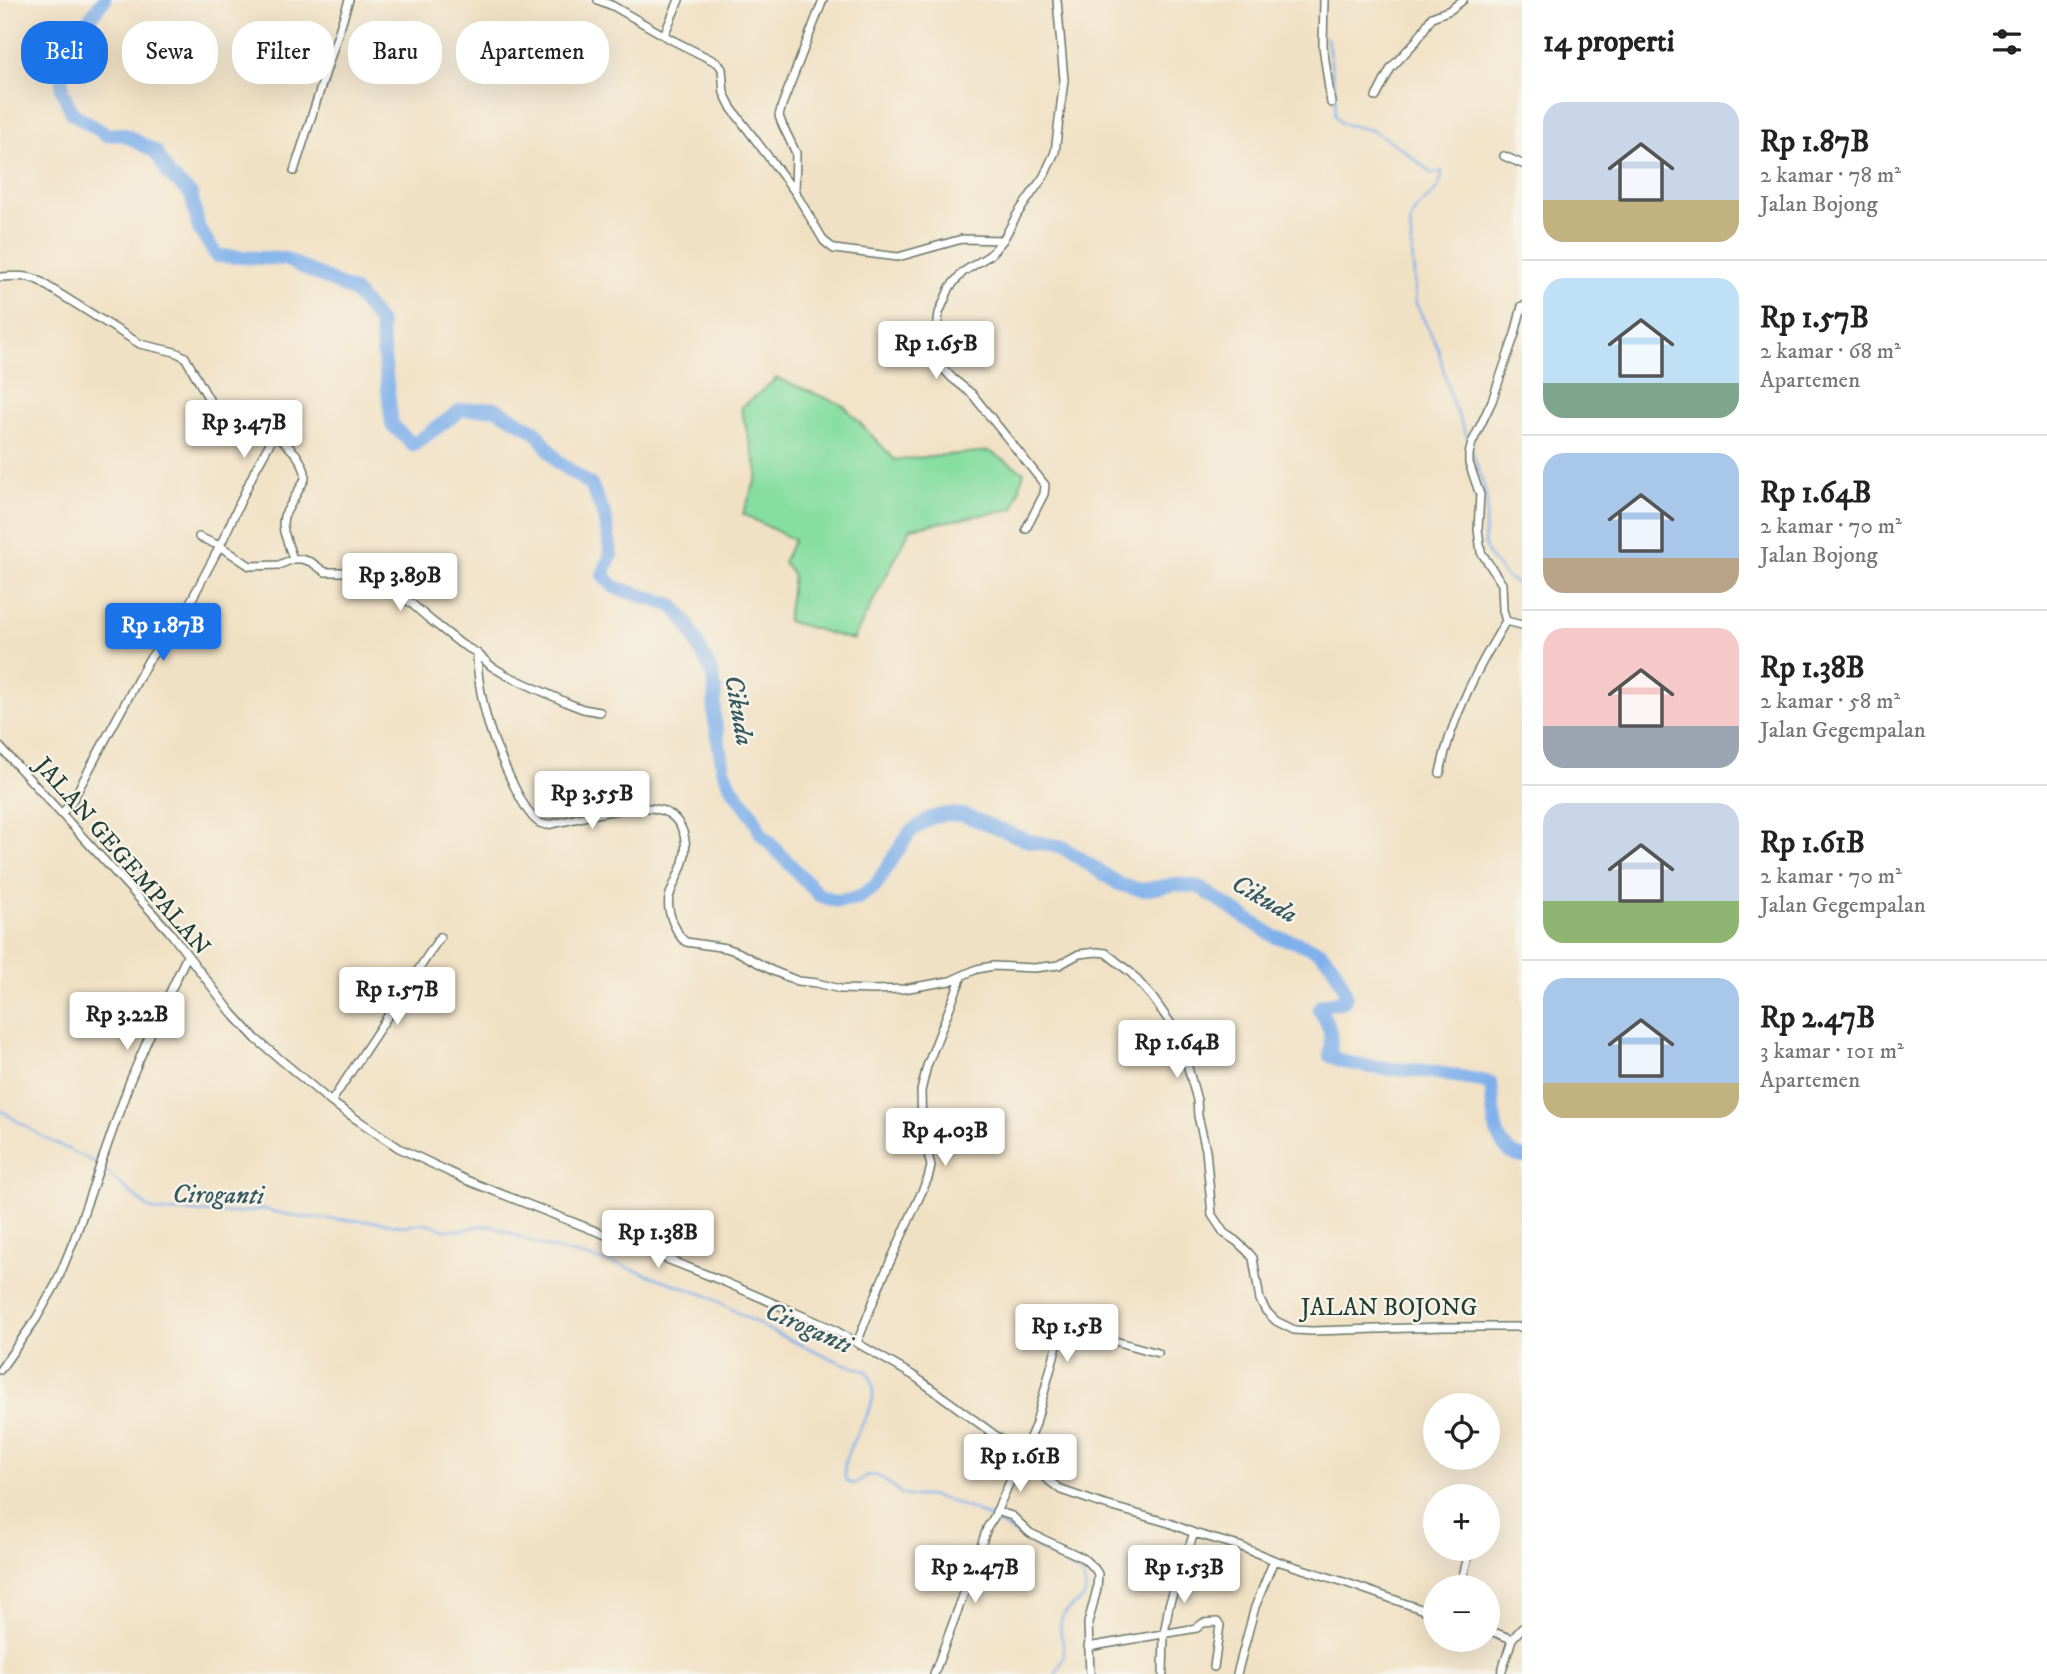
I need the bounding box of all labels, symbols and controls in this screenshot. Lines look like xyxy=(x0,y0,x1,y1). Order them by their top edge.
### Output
chip: Beli xyxy=(21,21,108,84)
chip: Sewa xyxy=(122,21,218,84)
chip: Filter xyxy=(232,21,334,84)
chip: Baru xyxy=(348,21,442,84)
chip: Apartemen xyxy=(456,21,609,84)
icon: filters xyxy=(1988,23,2026,61)
text: 14 properti xyxy=(1543,24,1674,61)
text: Rp 1.87B xyxy=(1760,124,1869,161)
icon: home xyxy=(1599,130,1683,214)
text: 2 kamar · 78 m² xyxy=(1760,161,1901,190)
text: Jalan Bojong xyxy=(1760,190,1878,219)
text: Rp 1.57B xyxy=(1760,300,1869,337)
icon: home xyxy=(1599,306,1683,390)
pin: Rp 1.65B xyxy=(864,322,1008,381)
text: Rp 1.65B xyxy=(894,329,978,358)
text: 2 kamar · 68 m² xyxy=(1760,337,1901,366)
text: Apartemen xyxy=(1760,366,1860,395)
pin: Rp 3.47B xyxy=(172,400,316,460)
text: Rp 3.47B xyxy=(201,408,287,437)
text: Rp 1.64B xyxy=(1760,475,1871,512)
icon: home xyxy=(1599,481,1683,565)
text: 2 kamar · 70 m² xyxy=(1760,512,1902,541)
text: Jalan Bojong xyxy=(1760,541,1878,570)
pin: Rp 3.89B xyxy=(328,554,472,613)
text: Rp 3.89B xyxy=(358,561,442,590)
pin: Rp 1.87B xyxy=(91,604,235,663)
text: Rp 1.87B xyxy=(121,611,205,640)
text: Rp 1.38B xyxy=(1760,650,1865,687)
icon: home xyxy=(1599,656,1683,740)
water label: Cikuda xyxy=(716,672,761,748)
text: 2 kamar · 58 m² xyxy=(1760,687,1900,716)
text: Jalan Gegempalan xyxy=(1760,716,1926,745)
street label: JALAN GEGEMPALAN xyxy=(27,750,217,962)
pin: Rp 3.55B xyxy=(520,772,664,831)
text: Rp 3.55B xyxy=(551,779,633,808)
text: Rp 1.61B xyxy=(1760,825,1865,862)
icon: home xyxy=(1599,831,1683,915)
text: 2 kamar · 70 m² xyxy=(1760,862,1902,891)
water label: Cikuda xyxy=(1225,867,1303,931)
text: Jalan Gegempalan xyxy=(1760,891,1926,920)
pin: Rp 1.57B xyxy=(325,968,469,1027)
text: Rp 1.57B xyxy=(355,975,439,1004)
pin: Rp 3.22B xyxy=(55,992,199,1052)
text: Rp 3.22B xyxy=(86,1000,168,1029)
text: Rp 2.47B xyxy=(1760,1000,1875,1037)
icon: home xyxy=(1599,1006,1683,1090)
pin: Rp 1.64B xyxy=(1105,1020,1249,1080)
text: Rp 1.64B xyxy=(1134,1028,1220,1057)
text: 3 kamar · 101 m² xyxy=(1760,1037,1904,1066)
text: Apartemen xyxy=(1760,1066,1860,1095)
pin: Rp 4.03B xyxy=(873,1108,1017,1168)
text: Rp 4.03B xyxy=(902,1116,988,1145)
water label: Ciroganti xyxy=(172,1178,266,1213)
pin: Rp 1.38B xyxy=(586,1210,730,1270)
text: Rp 1.38B xyxy=(618,1218,698,1247)
street label: JALAN BOJONG xyxy=(1299,1293,1477,1323)
water label: Ciroganti xyxy=(760,1295,859,1363)
pin: Rp 1.5B xyxy=(1002,1304,1132,1364)
text: Rp 1.5B xyxy=(1031,1312,1103,1341)
map controls xyxy=(1423,1393,1500,1652)
button: locate xyxy=(1423,1393,1500,1470)
pin: Rp 1.61B xyxy=(948,1434,1092,1494)
text: Rp 1.61B xyxy=(980,1442,1060,1471)
button: + xyxy=(1423,1484,1500,1561)
pin: Rp 2.47B xyxy=(903,1546,1047,1605)
pin: Rp 1.53B xyxy=(1112,1546,1256,1605)
text: Rp 2.47B xyxy=(931,1553,1019,1582)
text: Rp 1.53B xyxy=(1144,1553,1224,1582)
button: − xyxy=(1423,1575,1500,1652)

